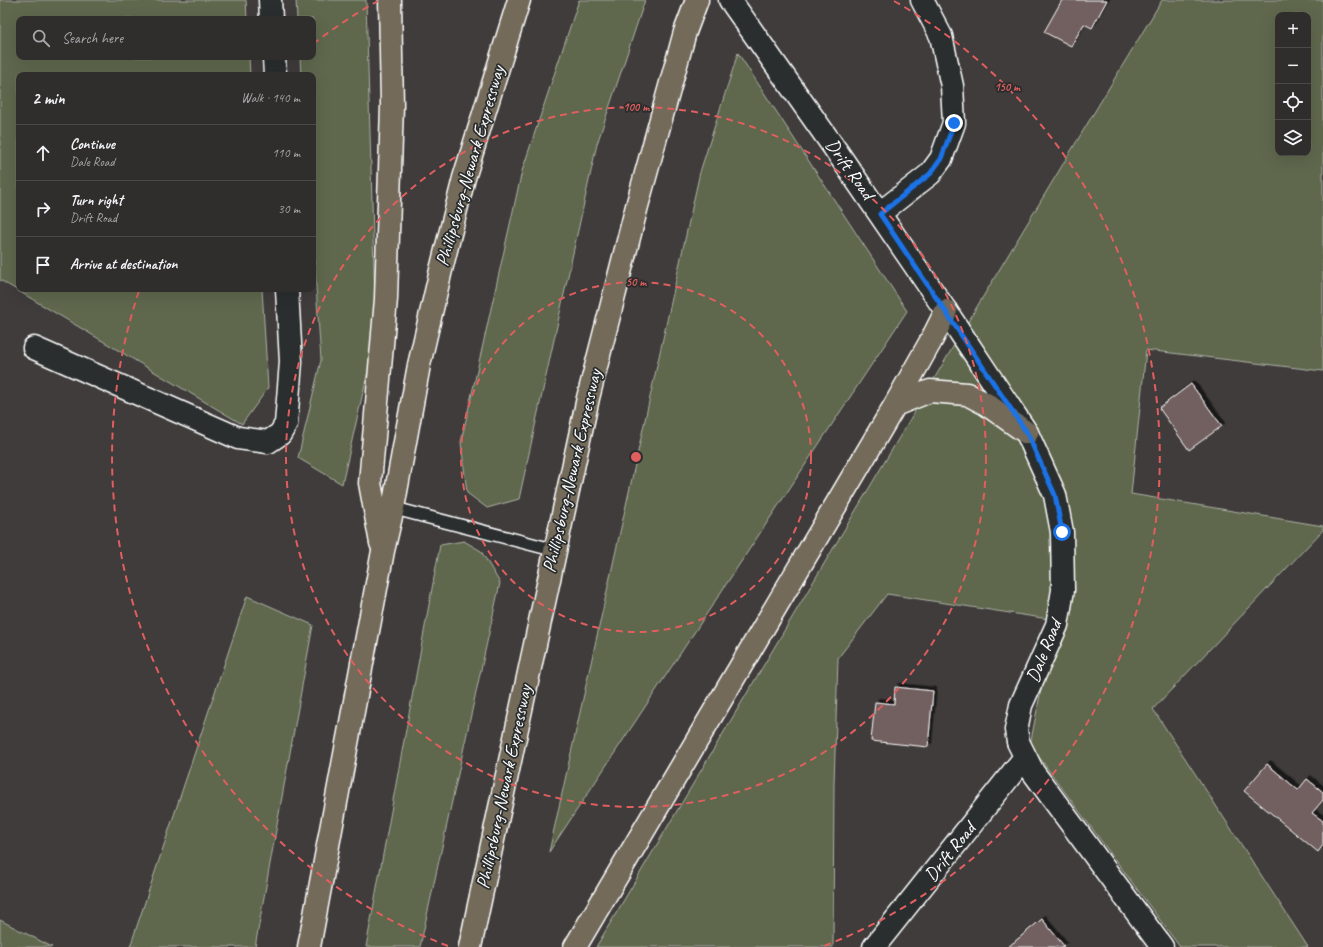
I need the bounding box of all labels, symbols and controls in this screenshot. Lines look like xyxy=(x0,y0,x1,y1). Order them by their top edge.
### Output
map controls xyxy=(1275,12,1311,156)
button: + xyxy=(1275,12,1311,48)
search box xyxy=(16,16,316,60)
icon: search xyxy=(30,27,52,49)
text: Search here xyxy=(62,29,123,48)
button: − xyxy=(1275,48,1311,84)
street label: Phillipsburg-Newark Expressway xyxy=(430,62,511,269)
text: 150 m xyxy=(994,79,1021,95)
button: locate xyxy=(1275,84,1311,120)
text: 2 min xyxy=(32,88,65,109)
text: Walk · 140 m xyxy=(241,90,300,106)
text: 100 m xyxy=(623,99,650,115)
route end xyxy=(945,114,963,132)
button: layers xyxy=(1275,120,1311,156)
street label: Drift Road xyxy=(820,134,882,207)
text: Continue xyxy=(70,135,115,154)
icon: ahead xyxy=(32,142,54,164)
text: 110 m xyxy=(272,145,300,161)
text: Dale Road xyxy=(70,154,115,170)
text: Turn right xyxy=(70,191,123,210)
icon: right xyxy=(32,198,54,220)
text: 30 m xyxy=(278,201,300,217)
text: Drift Road xyxy=(70,210,117,226)
icon: arrive xyxy=(32,254,54,276)
text: Arrive at destination xyxy=(70,255,177,274)
text: 50 m xyxy=(626,274,647,290)
street label: Phillipsburg-Newark Expressway xyxy=(537,366,607,575)
centre of rings xyxy=(629,450,643,464)
route start xyxy=(1053,523,1071,541)
street label: Dale Road xyxy=(1021,613,1069,686)
street label: Phillipsburg-Newark Expressway xyxy=(471,682,538,891)
street label: Drift Road xyxy=(919,815,983,886)

